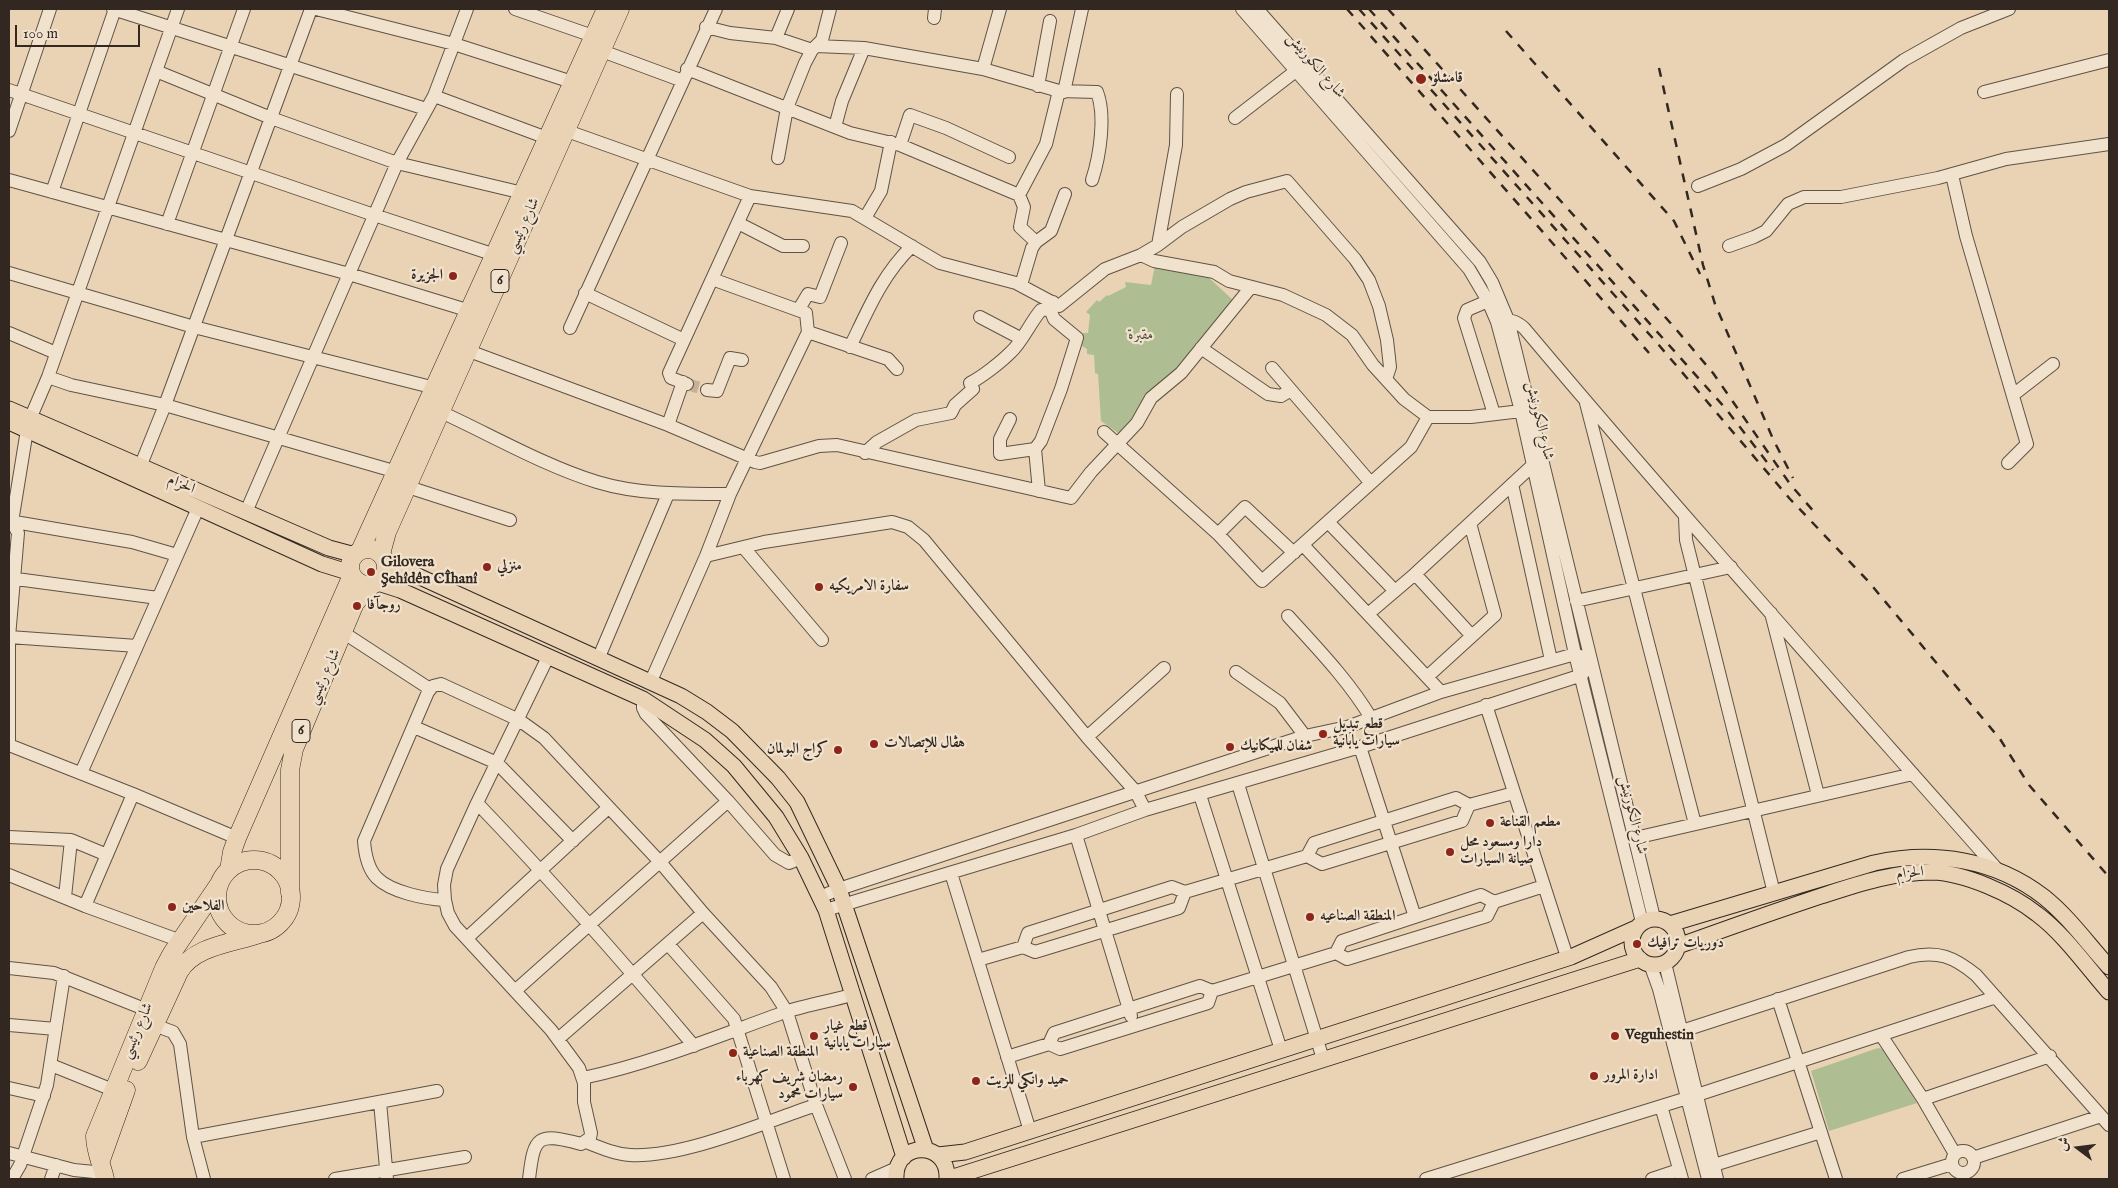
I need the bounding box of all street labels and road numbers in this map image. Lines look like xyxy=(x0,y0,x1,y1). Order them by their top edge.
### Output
street label: شارع الكورنيش xyxy=(1282,30,1348,102)
street label: شارع رئيسي xyxy=(504,195,544,257)
road number: 6 xyxy=(491,270,509,292)
street label: شارع الكورنيش xyxy=(1521,380,1557,462)
street label: الحزام xyxy=(165,471,197,499)
street label: شارع رئيسي xyxy=(305,646,345,708)
road number: 6 xyxy=(292,719,310,742)
street label: شارع الكورنيش xyxy=(1614,774,1650,856)
street label: الحزام xyxy=(1895,864,1925,884)
street label: شارع رئيسي xyxy=(118,1000,158,1062)

